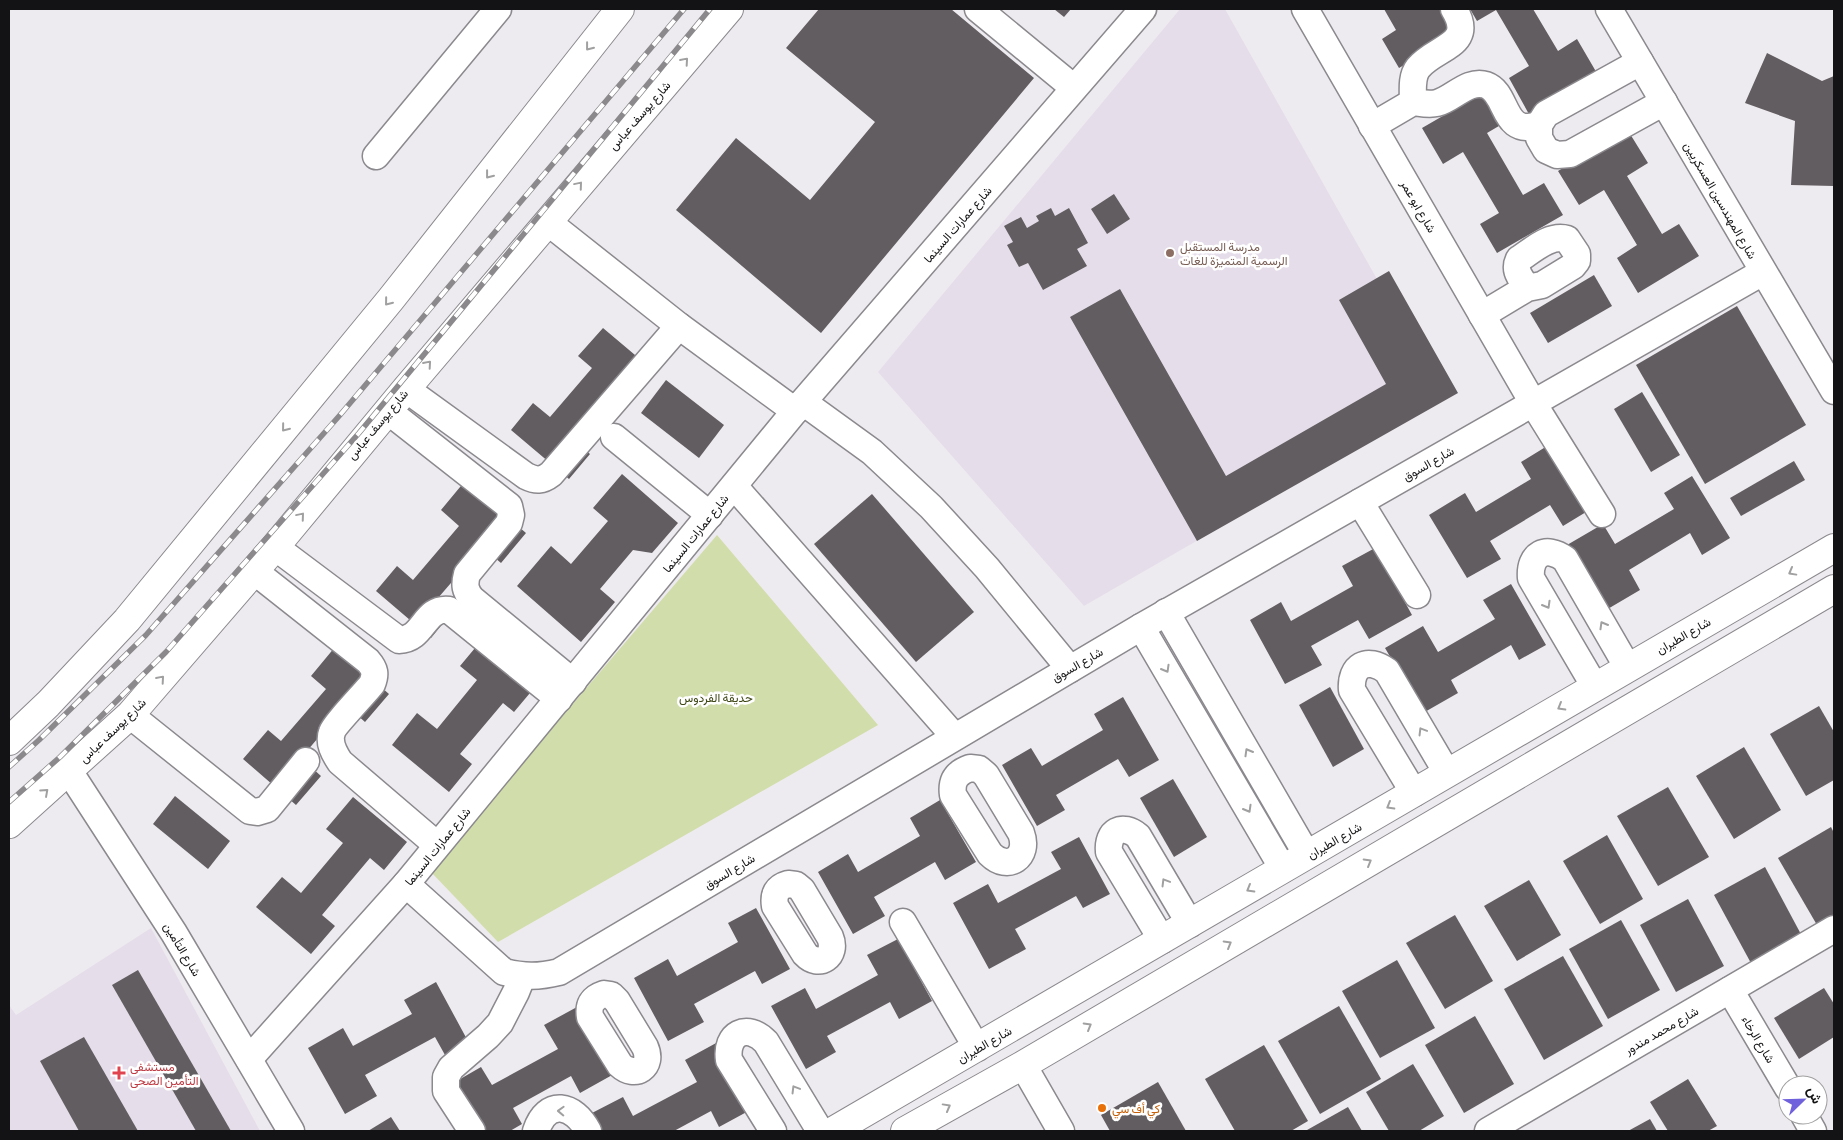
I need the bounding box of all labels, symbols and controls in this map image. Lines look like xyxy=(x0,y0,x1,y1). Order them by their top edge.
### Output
one-way arrow xyxy=(587,41,595,50)
one-way arrow xyxy=(679,58,688,67)
street label: شارع يوسف عباس xyxy=(605,78,675,154)
street label: شارع المهندسين العسكريين xyxy=(1679,139,1760,262)
one-way arrow xyxy=(486,169,494,178)
street label: شارع ابو عمر xyxy=(1395,176,1440,236)
one-way arrow xyxy=(573,181,582,190)
street label: شارع عمارات السينما xyxy=(920,183,996,267)
place label: مدرسة المستقبل الرسمية المتميزة للغات xyxy=(1180,239,1288,269)
marker: مدرسة المستقبل الرسمية المتميزة للغات xyxy=(1164,247,1176,259)
one-way arrow xyxy=(385,297,394,306)
one-way arrow xyxy=(422,360,431,369)
street label: شارع يوسف عباس xyxy=(344,386,413,464)
one-way arrow xyxy=(282,422,290,431)
street label: شارع السوق xyxy=(1400,443,1457,486)
street label: شارع عمارات السينما xyxy=(659,491,733,577)
one-way arrow xyxy=(296,512,305,521)
one-way arrow xyxy=(1788,566,1797,576)
one-way arrow xyxy=(1541,599,1551,608)
street label: شارع الطيران xyxy=(1653,614,1714,659)
one-way arrow xyxy=(1600,622,1610,631)
street label: شارع السوق xyxy=(1049,644,1106,687)
one-way arrow xyxy=(1159,663,1169,672)
one-way arrow xyxy=(156,675,165,684)
park label: حديقة الفردوس xyxy=(679,690,753,706)
street label: شارع يوسف عباس xyxy=(76,695,150,767)
one-way arrow xyxy=(1557,700,1566,710)
one-way arrow xyxy=(1419,728,1429,737)
one-way arrow xyxy=(1244,749,1254,758)
one-way arrow xyxy=(40,789,49,798)
one-way arrow xyxy=(1387,800,1396,810)
one-way arrow xyxy=(1242,803,1252,812)
street label: شارع عمارات السينما xyxy=(401,804,475,890)
street label: شارع الطيران xyxy=(1304,819,1365,864)
street label: شارع السوق xyxy=(701,850,758,894)
one-way arrow xyxy=(1363,859,1372,869)
one-way arrow xyxy=(1162,878,1172,887)
one-way arrow xyxy=(1246,882,1255,892)
street label: شارع التأمين xyxy=(159,920,205,980)
one-way arrow xyxy=(1223,941,1232,951)
street label: شارع محمد مندور xyxy=(1621,1003,1702,1060)
street label: شارع الرخاء xyxy=(1737,1013,1778,1067)
street label: شارع الطيران xyxy=(954,1023,1015,1068)
one-way arrow xyxy=(1083,1023,1092,1033)
place label: مستشفى التأمين الصحى xyxy=(130,1059,199,1089)
marker: مستشفى التأمين الصحى xyxy=(112,1066,126,1080)
north arrow xyxy=(1778,1075,1828,1125)
text: ش xyxy=(1803,1084,1827,1106)
one-way arrow xyxy=(792,1086,802,1095)
place label: كي أف سي xyxy=(1112,1101,1160,1119)
marker: كي أف سي xyxy=(1096,1102,1108,1114)
one-way arrow xyxy=(942,1104,951,1114)
one-way arrow xyxy=(557,1106,565,1116)

